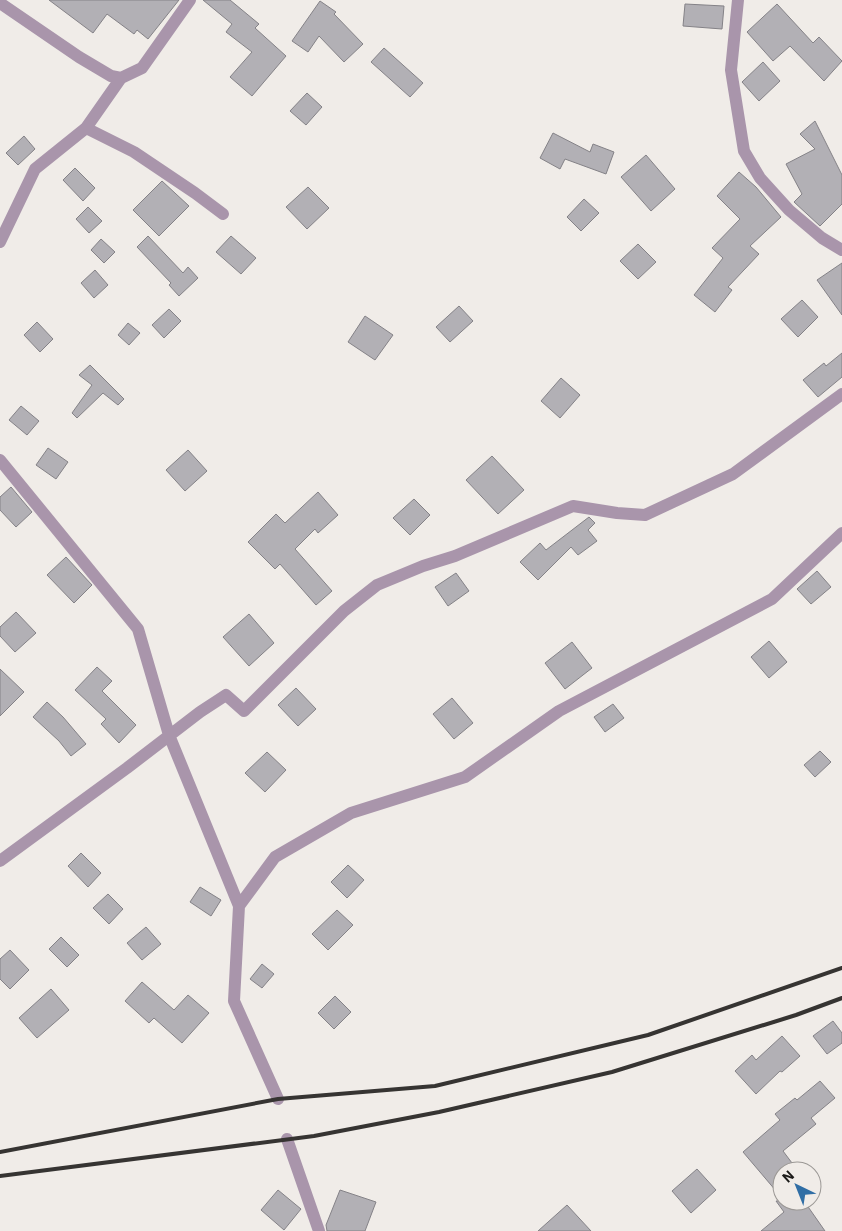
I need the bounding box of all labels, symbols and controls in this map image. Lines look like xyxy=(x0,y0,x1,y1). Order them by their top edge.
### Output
north arrow xyxy=(772,1161,822,1211)
text: N xyxy=(778,1166,798,1187)

